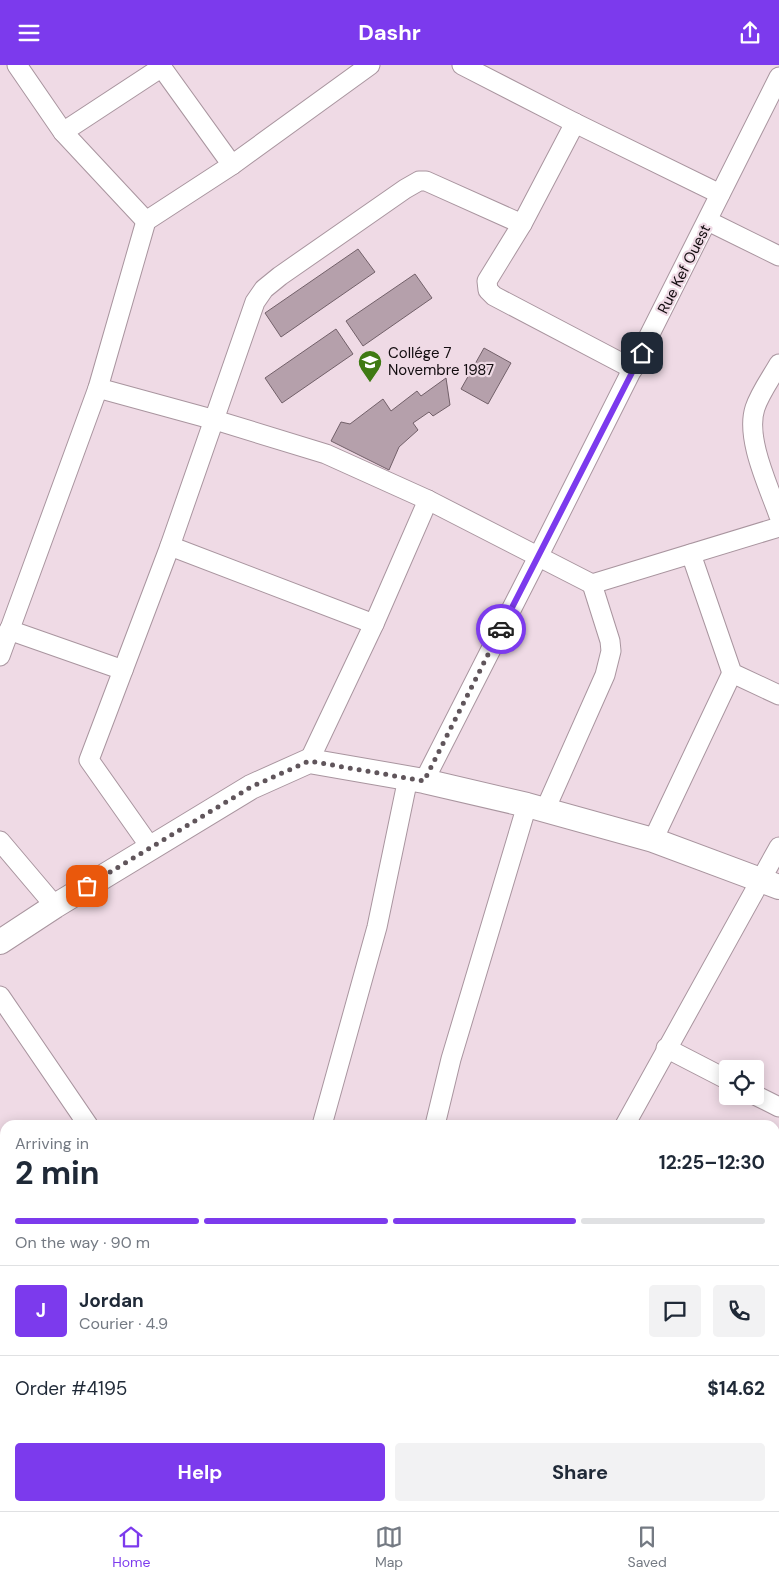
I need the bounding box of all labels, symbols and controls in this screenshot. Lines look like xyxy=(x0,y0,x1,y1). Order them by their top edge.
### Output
text: Dashr xyxy=(358,18,421,47)
icon: menu xyxy=(15,19,43,47)
icon: share xyxy=(736,19,764,47)
street label: Rue Kef Ouest xyxy=(653,221,715,317)
pin xyxy=(621,332,663,374)
icon: home xyxy=(628,339,656,367)
place label: Collége 7 Novembre 1987 xyxy=(388,343,494,380)
school or university icon: Collége 7 Novembre 1987 xyxy=(357,349,383,383)
courier xyxy=(476,604,526,654)
icon: car xyxy=(487,615,515,643)
pin xyxy=(66,865,108,907)
icon: bag xyxy=(73,872,101,900)
map controls xyxy=(719,1060,764,1105)
button: locate xyxy=(719,1060,764,1105)
text: Arriving in xyxy=(15,1133,89,1154)
text: 12:25–12:30 xyxy=(659,1150,765,1175)
text: 2 min xyxy=(15,1152,100,1194)
text: On the way · 90 m xyxy=(15,1232,150,1253)
button: chat xyxy=(649,1285,701,1337)
button: phone xyxy=(713,1285,765,1337)
text: Jordan xyxy=(79,1288,144,1313)
text: J xyxy=(36,1298,46,1323)
text: Courier · 4.9 xyxy=(79,1313,168,1334)
text: Order #4195 xyxy=(15,1376,127,1401)
text: $14.62 xyxy=(707,1376,765,1401)
button: Help xyxy=(15,1443,385,1501)
button: Share xyxy=(395,1443,765,1501)
tab: Home xyxy=(112,1523,150,1571)
tab: Map xyxy=(375,1523,403,1571)
tab: Saved xyxy=(628,1523,667,1571)

